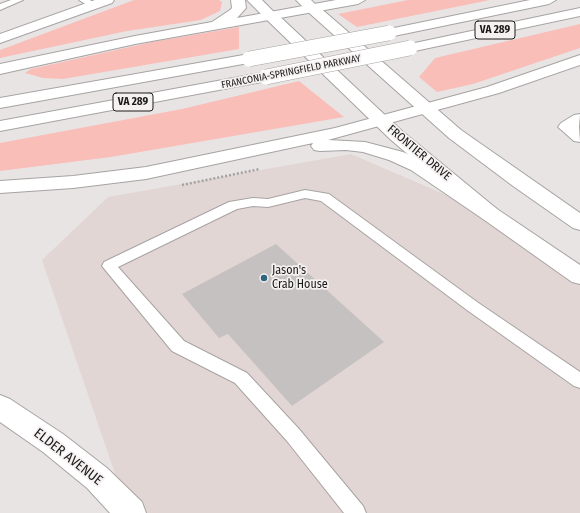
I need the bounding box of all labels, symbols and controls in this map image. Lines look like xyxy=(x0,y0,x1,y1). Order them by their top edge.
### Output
road number: VA 289 xyxy=(475,21,515,39)
street label: FRANCONIA-SPRINGFIELD PARKWAY xyxy=(220,53,362,91)
road number: VA 289 xyxy=(113,93,153,111)
street label: FRONTIER DRIVE xyxy=(384,122,454,184)
place label: Jason's Crab House xyxy=(272,264,328,292)
marker: Jason's Crab House xyxy=(259,273,269,283)
street label: ELDER AVENUE xyxy=(30,425,106,489)

